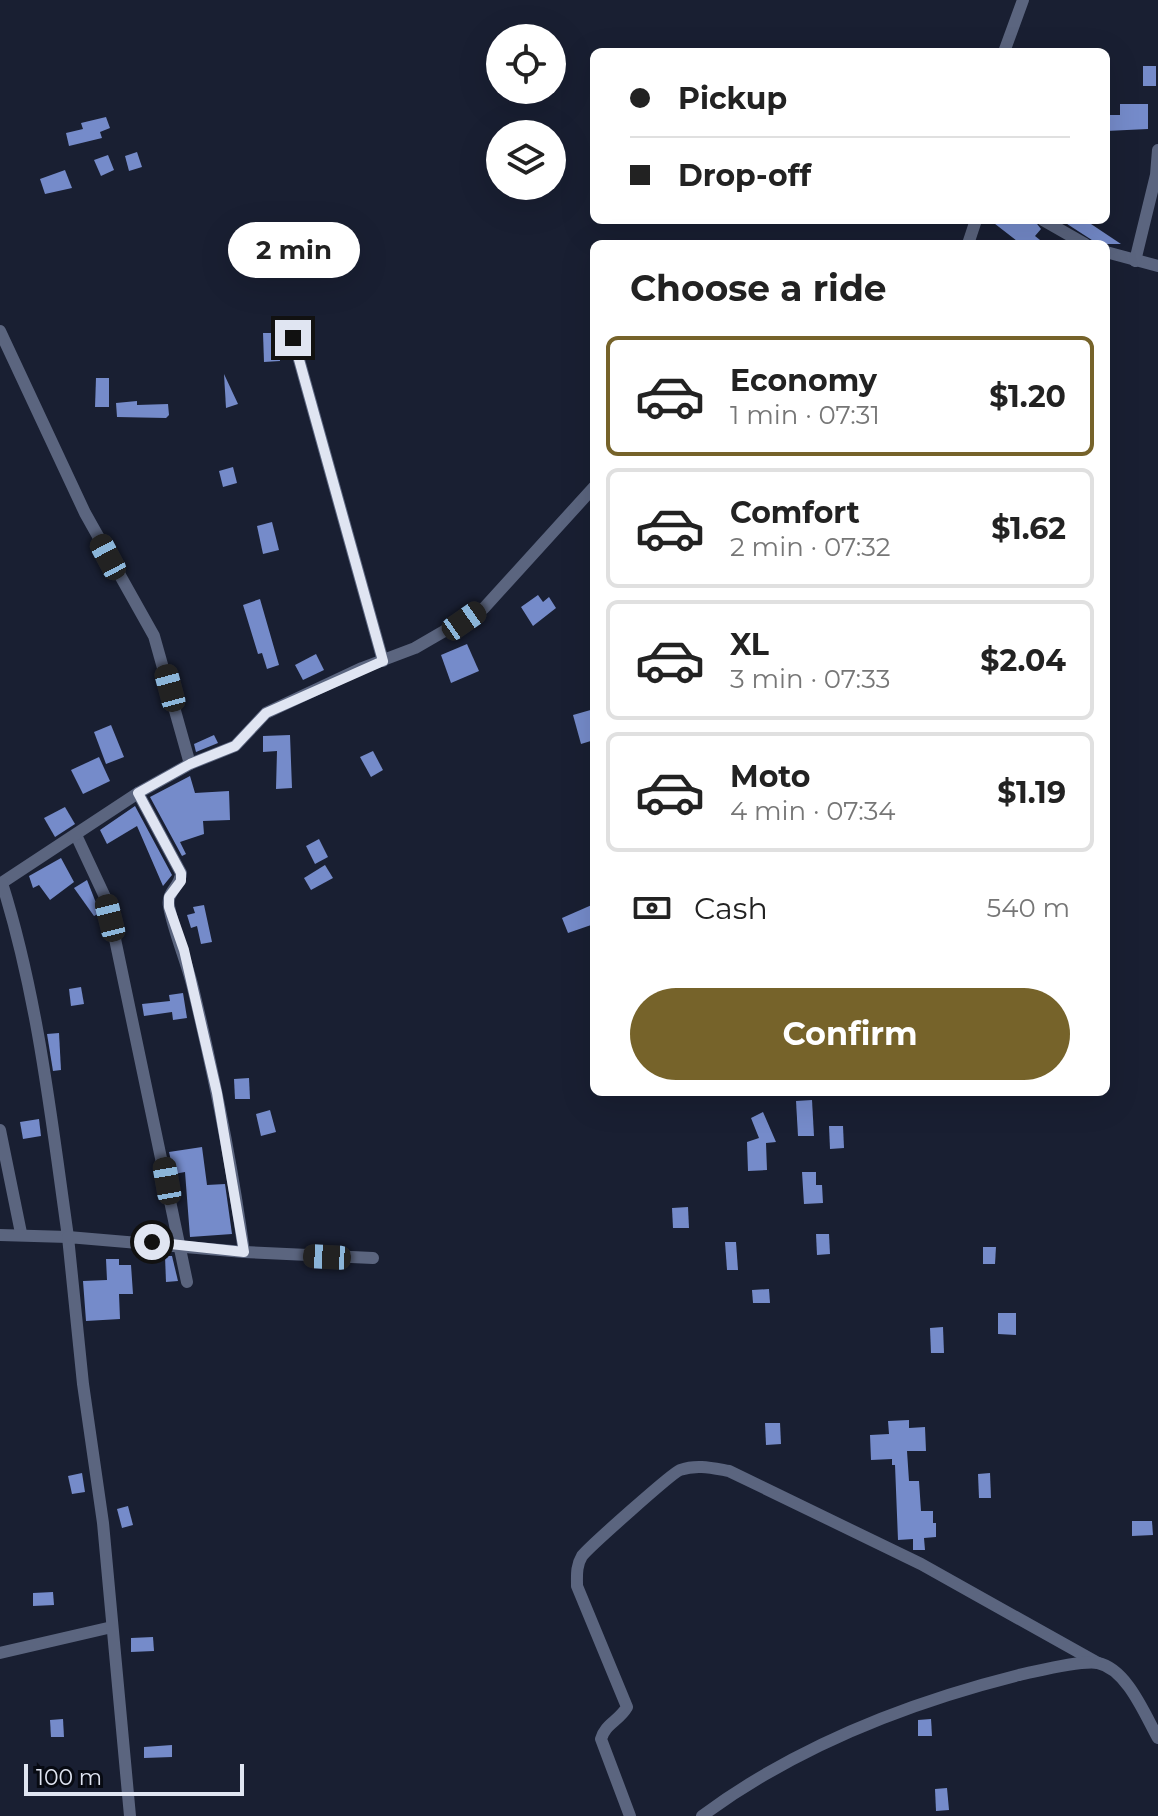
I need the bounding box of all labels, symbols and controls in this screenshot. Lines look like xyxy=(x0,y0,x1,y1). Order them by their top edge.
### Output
map controls xyxy=(486,24,566,200)
button: locate xyxy=(486,24,566,104)
text: Pickup xyxy=(678,80,787,117)
button: layers xyxy=(486,120,566,200)
text: Drop-off xyxy=(678,157,811,194)
callout: 2 min xyxy=(227,222,359,278)
text: 2 min xyxy=(256,234,332,266)
text: Choose a ride xyxy=(630,266,887,310)
route end xyxy=(275,320,311,356)
icon: car xyxy=(634,360,706,432)
text: Economy xyxy=(730,362,877,399)
text: $1.20 xyxy=(989,378,1066,415)
text: 1 min · 07:31 xyxy=(730,399,880,431)
icon: car xyxy=(634,492,706,564)
text: Comfort xyxy=(730,494,860,531)
text: $1.62 xyxy=(991,510,1066,547)
car xyxy=(86,530,130,584)
text: 2 min · 07:32 xyxy=(730,531,891,563)
car xyxy=(437,597,491,645)
icon: car xyxy=(634,624,706,696)
text: XL xyxy=(730,626,769,663)
text: $2.04 xyxy=(980,642,1066,679)
car xyxy=(152,662,188,714)
text: 3 min · 07:33 xyxy=(730,663,890,695)
icon: car xyxy=(634,756,706,828)
text: Moto xyxy=(730,758,811,795)
text: $1.19 xyxy=(997,774,1066,811)
text: 4 min · 07:34 xyxy=(730,795,896,827)
icon: cash xyxy=(630,886,674,930)
text: Cash xyxy=(694,890,768,927)
car xyxy=(93,892,127,944)
text: 540 m xyxy=(986,892,1070,924)
button: Confirm xyxy=(630,988,1070,1080)
car xyxy=(151,1155,183,1207)
route start xyxy=(134,1224,170,1260)
car xyxy=(302,1244,352,1270)
scale bar xyxy=(24,1760,244,1796)
text: 100 m xyxy=(36,1764,102,1791)

